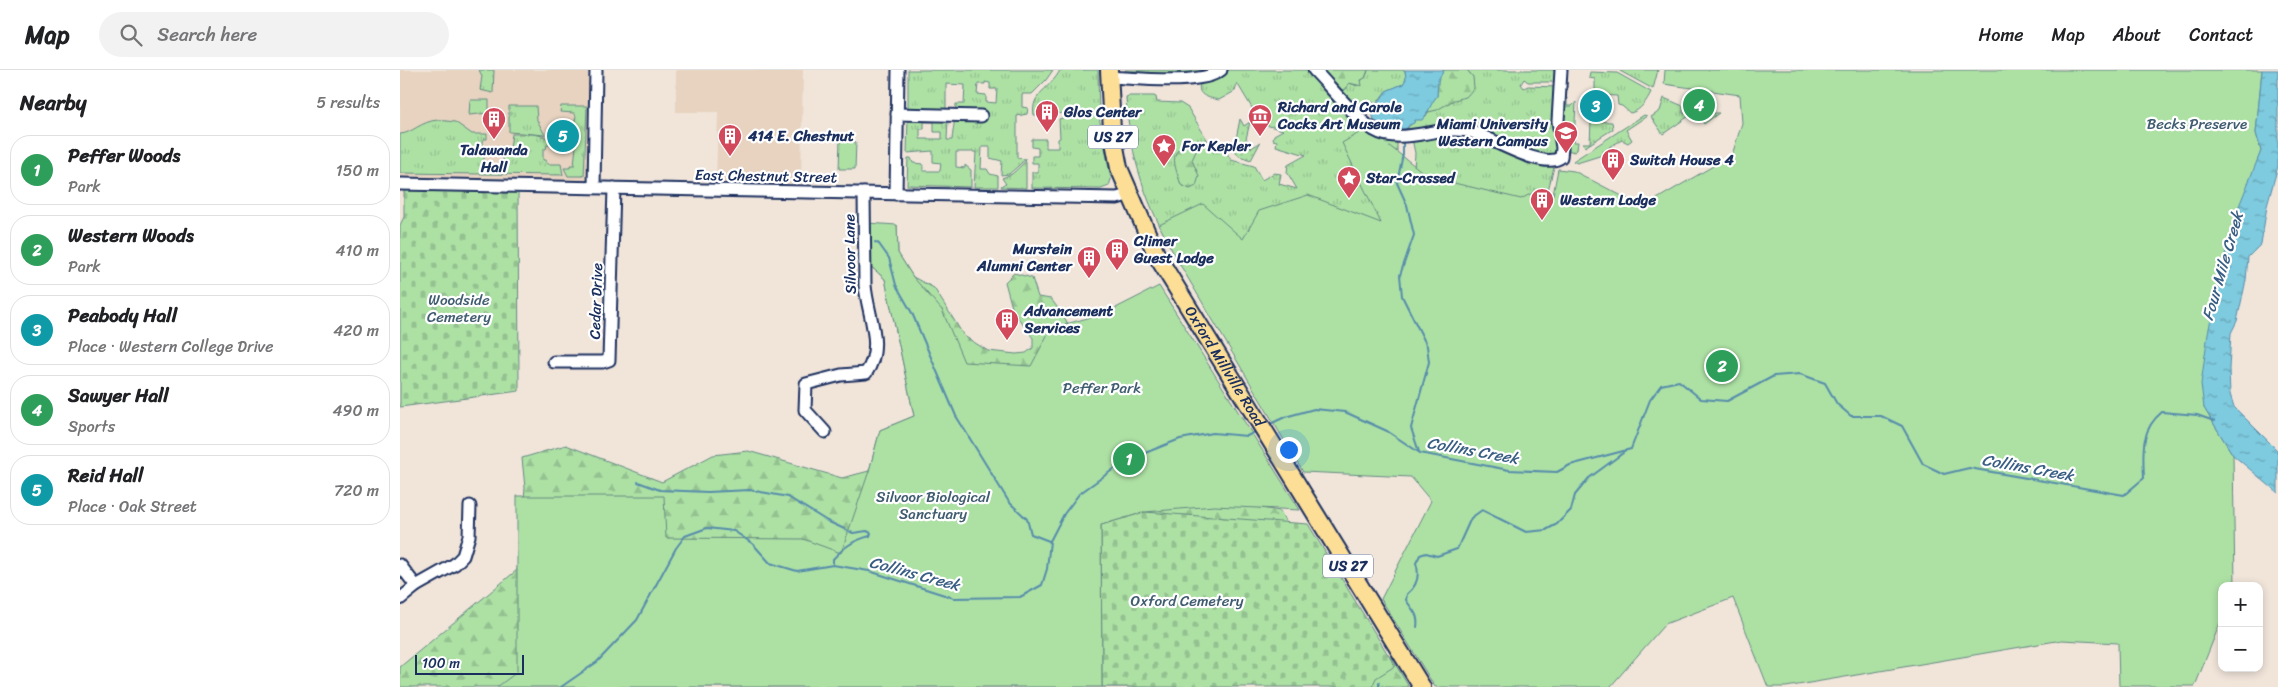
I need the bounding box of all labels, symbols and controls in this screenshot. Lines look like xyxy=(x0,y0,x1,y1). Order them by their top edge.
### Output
search box xyxy=(99,12,449,57)
text: Map xyxy=(25,14,69,56)
text: Search here xyxy=(157,18,257,51)
text: Home xyxy=(1979,19,2024,51)
text: Map xyxy=(2052,19,2085,51)
text: About xyxy=(2113,19,2161,51)
text: Contact xyxy=(2189,19,2253,51)
icon: search xyxy=(117,21,145,49)
text: Nearby xyxy=(20,84,86,122)
pin: 4 xyxy=(1683,86,1715,124)
pin: 3 xyxy=(1580,87,1612,125)
text: 5 results xyxy=(316,88,380,117)
place label: Richard and Carole Cocks Art Museum xyxy=(1277,94,1402,137)
building icon: Glos Center xyxy=(1034,99,1060,133)
place label: Glos Center xyxy=(1063,99,1143,125)
museum icon: Richard and Carole Cocks Art Museum xyxy=(1247,103,1273,137)
building icon: Talawanda Hall xyxy=(481,106,507,140)
place label: Miami University Western Campus xyxy=(1436,111,1549,154)
park label: Becks Preserve xyxy=(2147,111,2247,137)
pin: 5 xyxy=(547,117,579,155)
school or university icon: Miami University Western Campus xyxy=(1553,120,1579,154)
building icon: 414 E. Chestnut xyxy=(717,123,743,157)
place label: 414 E. Chestnut xyxy=(747,123,855,149)
road number: US 27 xyxy=(1088,126,1138,148)
place icon: For Kepler xyxy=(1151,133,1177,167)
place label: For Kepler xyxy=(1181,133,1252,159)
place label: Talawanda Hall xyxy=(460,137,528,180)
text: Peffer Woods xyxy=(68,139,180,172)
building icon: Switch House 4 xyxy=(1600,147,1626,181)
place label: Switch House 4 xyxy=(1629,147,1735,173)
text: 1 xyxy=(34,156,40,185)
text: 150 m xyxy=(336,156,379,185)
street label: East Chestnut Street xyxy=(695,162,838,190)
place icon: Star-Crossed xyxy=(1336,165,1362,199)
place label: Star-Crossed xyxy=(1365,165,1457,191)
text: Park xyxy=(68,172,101,201)
building icon: Western Lodge xyxy=(1529,187,1555,221)
place label: Western Lodge xyxy=(1560,187,1656,213)
water label: Four Mile Creek xyxy=(2193,206,2253,324)
street label: Silvoor Lane xyxy=(836,213,864,294)
text: Western Woods xyxy=(68,219,194,252)
place label: Climer Guest Lodge xyxy=(1133,228,1214,271)
text: 2 xyxy=(32,236,42,265)
text: 410 m xyxy=(336,236,379,265)
place label: Murstein Alumni Center xyxy=(976,236,1074,279)
building icon: Climer Guest Lodge xyxy=(1104,237,1130,271)
building icon: Murstein Alumni Center xyxy=(1076,245,1102,279)
text: Park xyxy=(68,252,101,281)
street label: Cedar Drive xyxy=(582,262,610,340)
park label: Woodside Cemetery xyxy=(427,287,491,330)
place label: Advancement Services xyxy=(1023,298,1113,341)
text: Peabody Hall xyxy=(68,299,177,332)
street label: Oxford Millville Road xyxy=(1178,301,1273,433)
building icon: Advancement Services xyxy=(994,307,1020,341)
text: 3 xyxy=(33,316,41,345)
text: 420 m xyxy=(333,316,379,345)
text: Place · Western College Drive xyxy=(68,332,274,361)
pin: 2 xyxy=(1706,347,1738,385)
park label: Peffer Park xyxy=(1063,375,1141,401)
text: Sawyer Hall xyxy=(68,379,169,412)
text: 4 xyxy=(32,396,42,425)
text: 490 m xyxy=(333,396,379,425)
text: Sports xyxy=(68,412,115,441)
water label: Collins Creek xyxy=(1425,428,1523,473)
your location xyxy=(1276,437,1302,463)
pin: 1 xyxy=(1113,440,1145,478)
water label: Collins Creek xyxy=(1980,445,2078,490)
text: Reid Hall xyxy=(68,459,143,492)
text: 5 xyxy=(32,476,42,505)
text: 720 m xyxy=(334,476,379,505)
park label: Silvoor Biological Sanctuary xyxy=(876,484,991,527)
text: Place · Oak Street xyxy=(68,492,197,521)
water label: Collins Creek xyxy=(866,547,965,600)
road number: US 27 xyxy=(1323,554,1373,578)
map controls xyxy=(2218,582,2263,672)
button: + xyxy=(2218,582,2263,627)
park label: Oxford Cemetery xyxy=(1131,588,1244,614)
button: − xyxy=(2218,627,2263,672)
text: 100 m xyxy=(422,651,460,676)
scale bar xyxy=(415,652,524,675)

